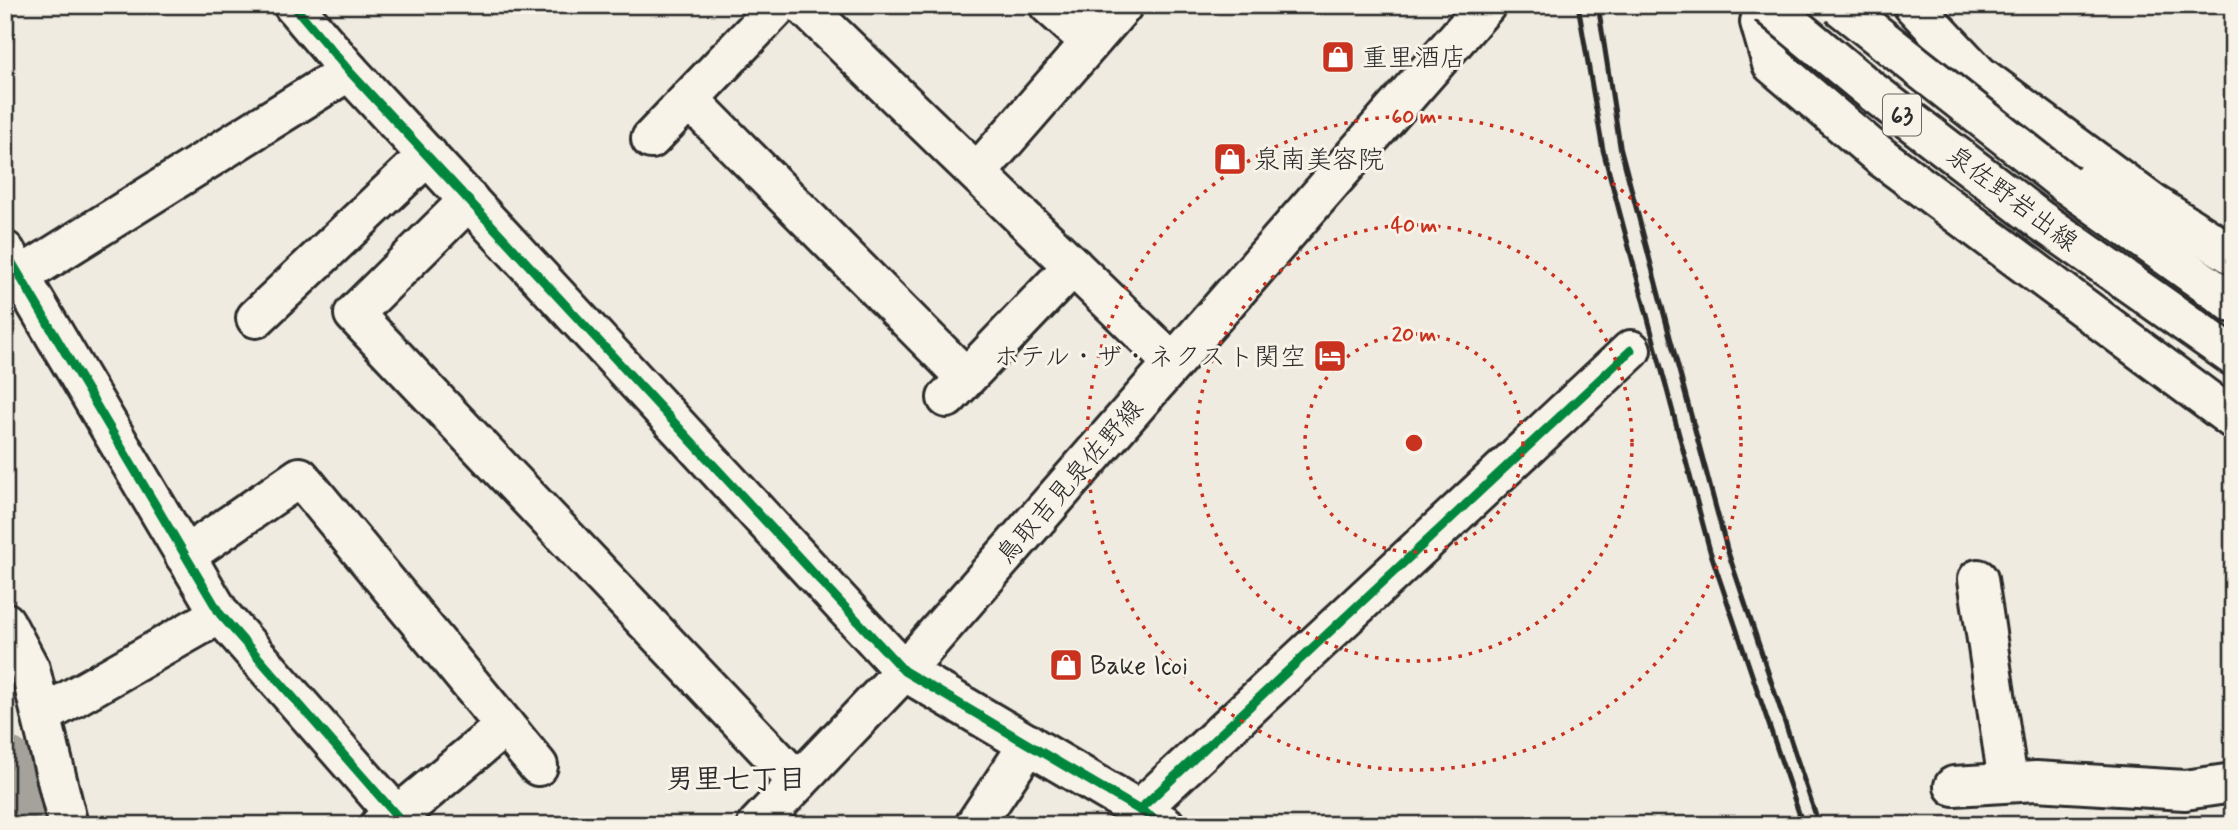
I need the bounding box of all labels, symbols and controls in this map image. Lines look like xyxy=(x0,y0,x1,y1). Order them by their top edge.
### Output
shop icon: 重里酒店 xyxy=(1319,38,1357,76)
place label: 重里酒店 xyxy=(1362,42,1466,76)
road number: 63 xyxy=(1883,94,1921,135)
text: 60 m xyxy=(1391,103,1437,131)
street label: 泉佐野岩出線 xyxy=(1939,139,2084,260)
shop icon: 泉南美容院 xyxy=(1211,140,1249,178)
place label: 泉南美容院 xyxy=(1254,144,1384,178)
text: 40 m xyxy=(1391,212,1438,240)
text: 20 m xyxy=(1392,321,1437,349)
hotel icon: ホテル・ザ・ネクスト関空 xyxy=(1311,337,1349,375)
place label: ホテル・ザ・ネクスト関空 xyxy=(993,341,1306,375)
street label: 鳥取吉見泉佐野線 xyxy=(989,393,1152,572)
centre of rings xyxy=(1402,431,1426,455)
shop icon: Bake Icoi xyxy=(1047,646,1085,684)
place label: Bake Icoi xyxy=(1090,650,1188,684)
district label: 男里七丁目 xyxy=(666,762,806,799)

